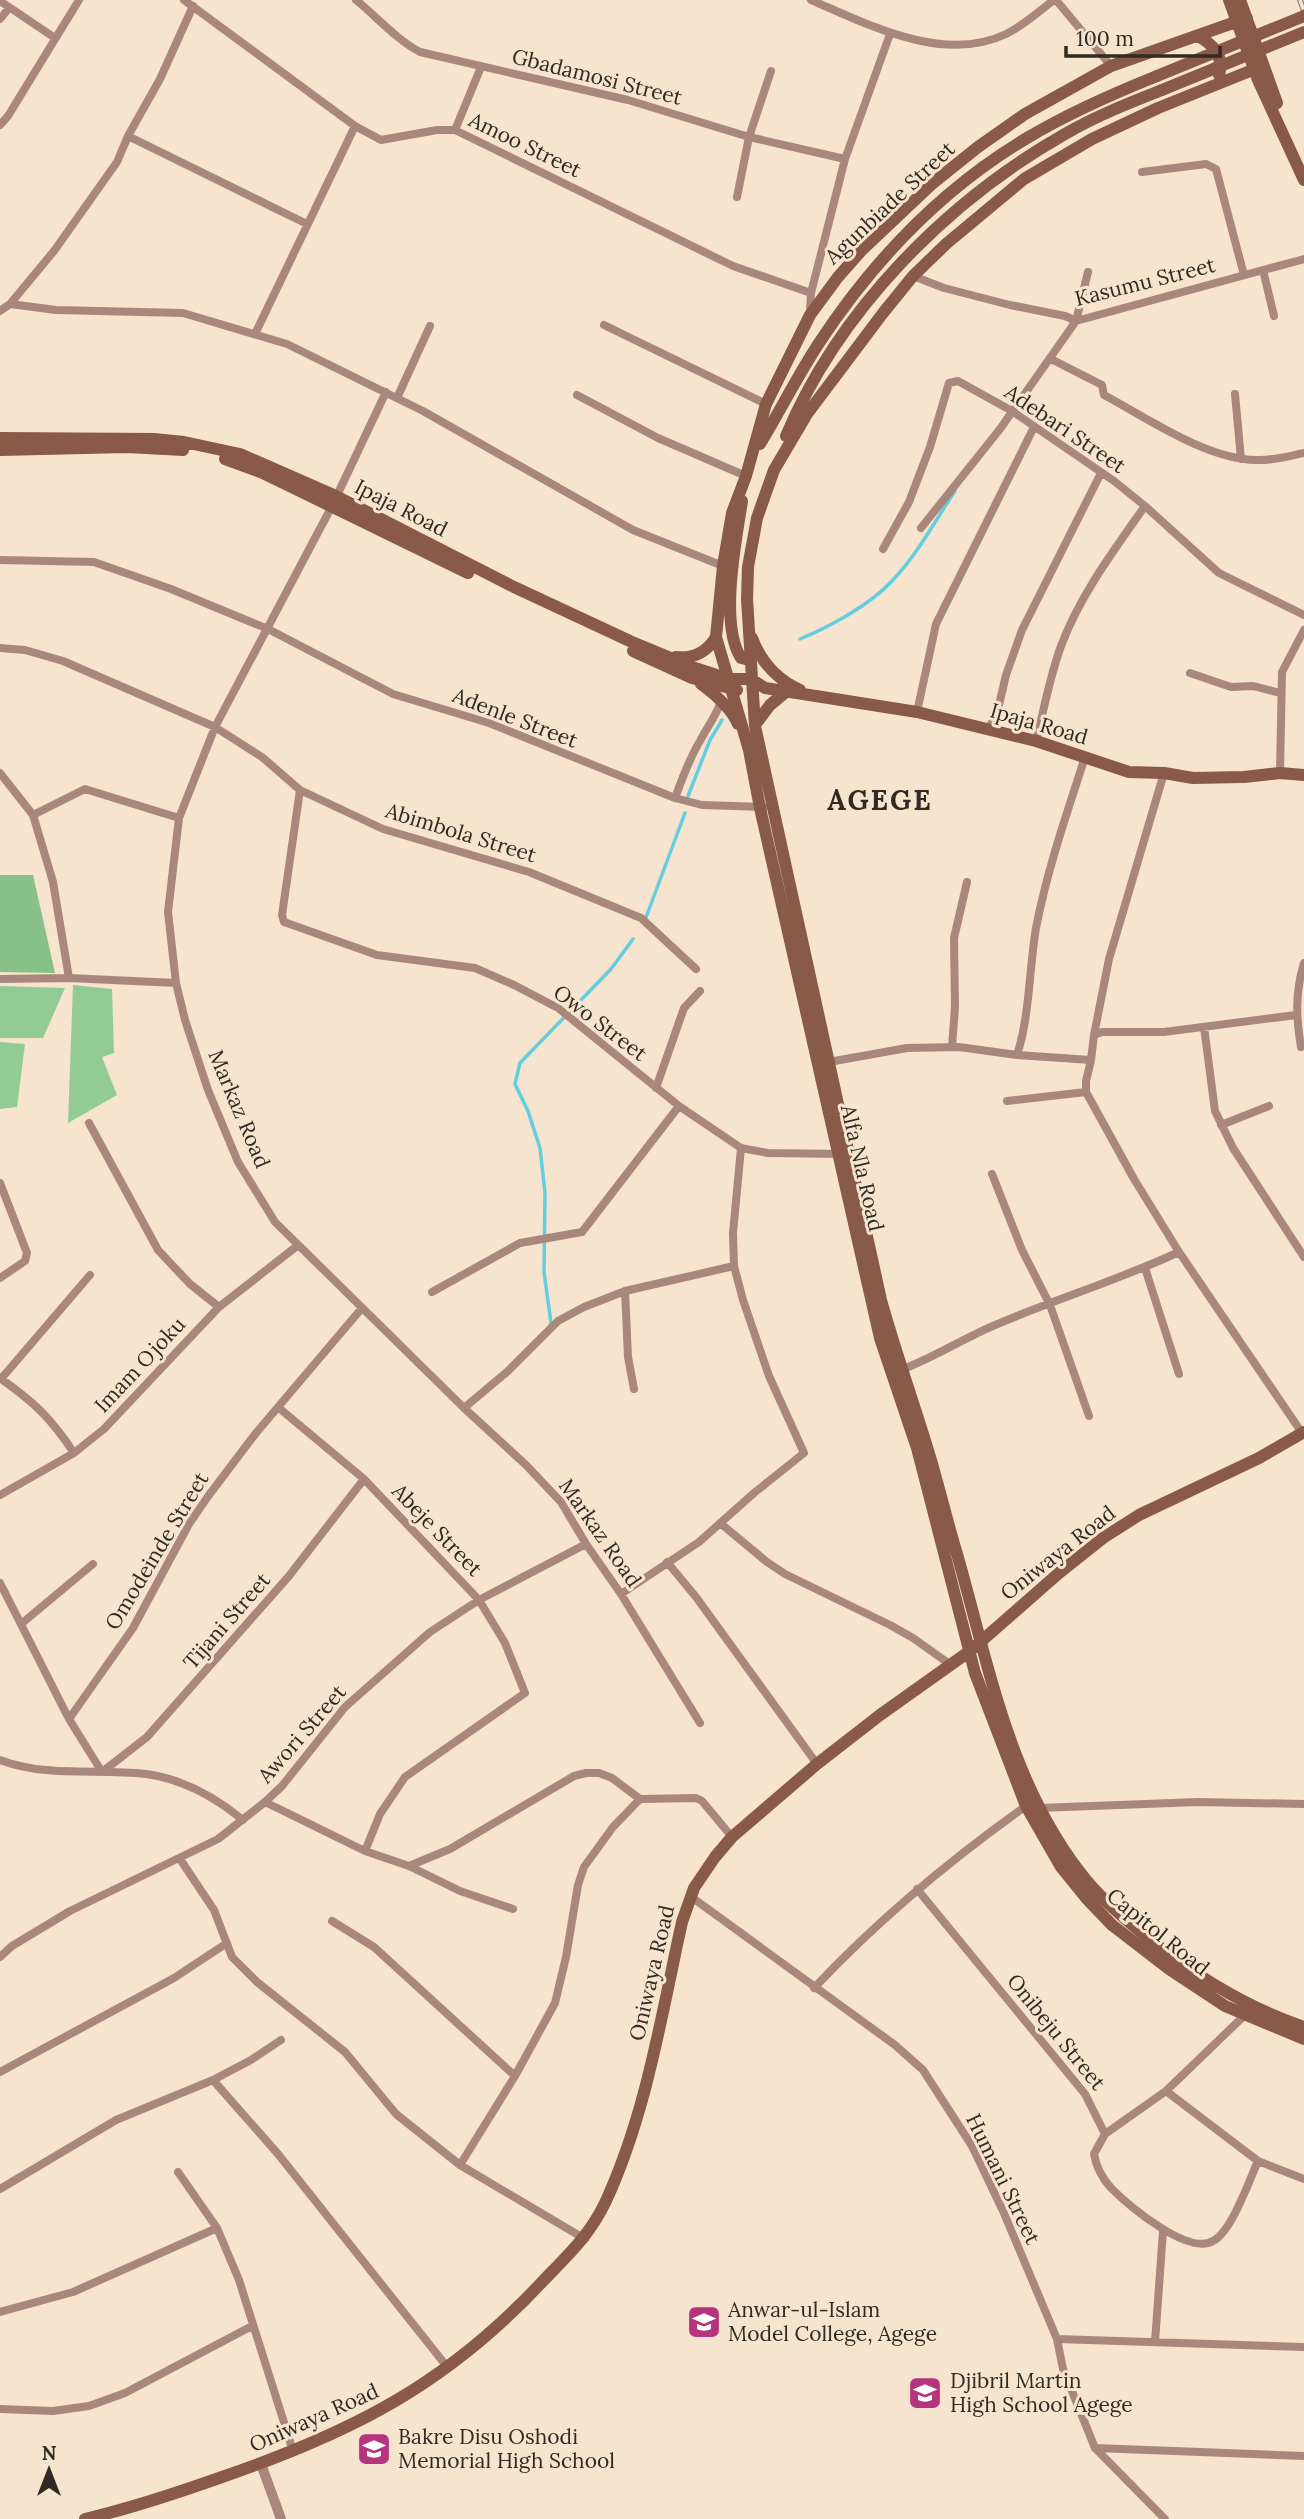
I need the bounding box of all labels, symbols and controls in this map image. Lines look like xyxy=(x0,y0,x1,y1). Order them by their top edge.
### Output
scale bar xyxy=(1066,14,1220,58)
text: 100 m xyxy=(1076,25,1134,52)
street label: Gbadamosi Street xyxy=(509,42,686,111)
street label: Amoo Street xyxy=(464,105,587,184)
street label: Agunbiade Street xyxy=(818,135,961,270)
street label: Kasumu Street xyxy=(1072,251,1219,312)
street label: Adebari Street xyxy=(999,378,1132,479)
street label: Ipaja Road xyxy=(350,473,452,542)
street label: Adenle Street xyxy=(448,681,582,754)
street label: Ipaja Road xyxy=(987,697,1091,750)
district label: AGEGE xyxy=(827,782,933,818)
street label: Abimbola Street xyxy=(382,796,541,869)
street label: Owo Street xyxy=(548,979,653,1067)
street label: Markaz Road xyxy=(202,1045,277,1172)
street label: Alfa Nla Road xyxy=(835,1101,890,1234)
street label: Imam Ojoku xyxy=(88,1311,191,1418)
street label: Omodeinde Street xyxy=(99,1466,215,1635)
street label: Markaz Road xyxy=(553,1473,648,1592)
street label: Abeje Street xyxy=(386,1477,489,1582)
street label: Oniwaya Road xyxy=(995,1499,1121,1606)
street label: Tijani Street xyxy=(177,1566,277,1675)
street label: Awori Street xyxy=(251,1678,352,1789)
street label: Capitol Road xyxy=(1101,1882,1215,1981)
street label: Oniwaya Road xyxy=(623,1902,680,2043)
street label: Onibeju Street xyxy=(1001,1968,1112,2096)
street label: Humani Street xyxy=(960,2109,1047,2249)
place label: Anwar-ul-Islam Model College, Agege xyxy=(727,2296,937,2347)
school or university icon: Anwar-ul-Islam Model College, Agege xyxy=(685,2303,723,2341)
place label: Djibril Martin High School Agege xyxy=(950,2367,1133,2418)
school or university icon: Djibril Martin High School Agege xyxy=(906,2374,944,2412)
street label: Oniwaya Road xyxy=(245,2377,383,2458)
place label: Bakre Disu Oshodi Memorial High School xyxy=(398,2423,615,2474)
school or university icon: Bakre Disu Oshodi Memorial High School xyxy=(355,2430,393,2468)
north arrow xyxy=(14,2435,84,2505)
text: N xyxy=(42,2441,57,2465)

